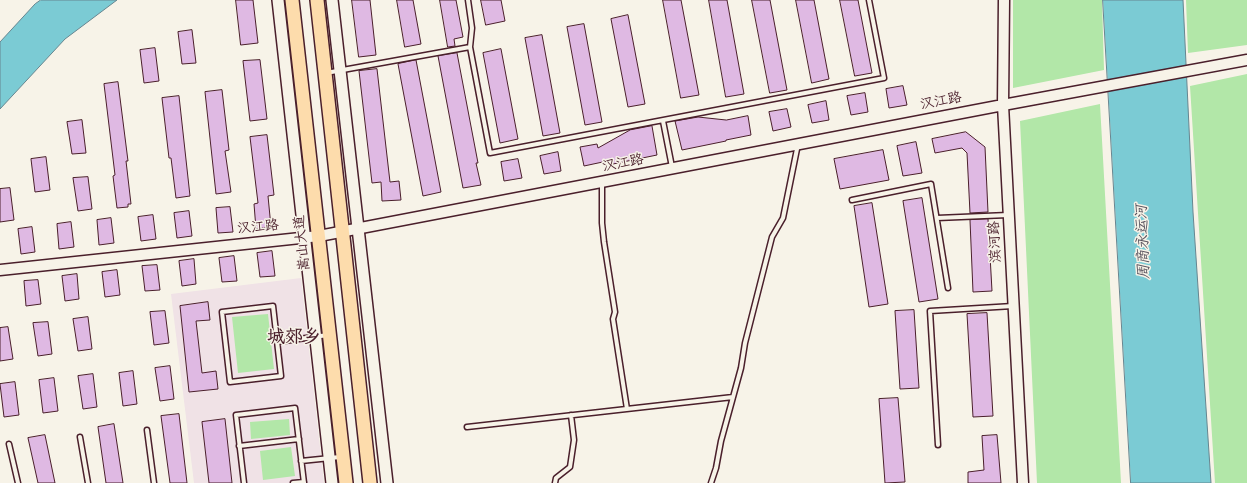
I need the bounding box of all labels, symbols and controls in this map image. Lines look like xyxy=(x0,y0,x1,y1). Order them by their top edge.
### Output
street label: 汉江路 xyxy=(919,90,963,114)
street label: 汉江路 xyxy=(601,152,645,176)
water label: 周商永运河 xyxy=(1134,204,1154,280)
street label: 嵩山大道 xyxy=(292,214,314,272)
street label: 汉江路 xyxy=(236,217,280,239)
street label: 滨河路 xyxy=(987,221,1005,263)
district label: 城郊乡 xyxy=(267,327,321,349)

